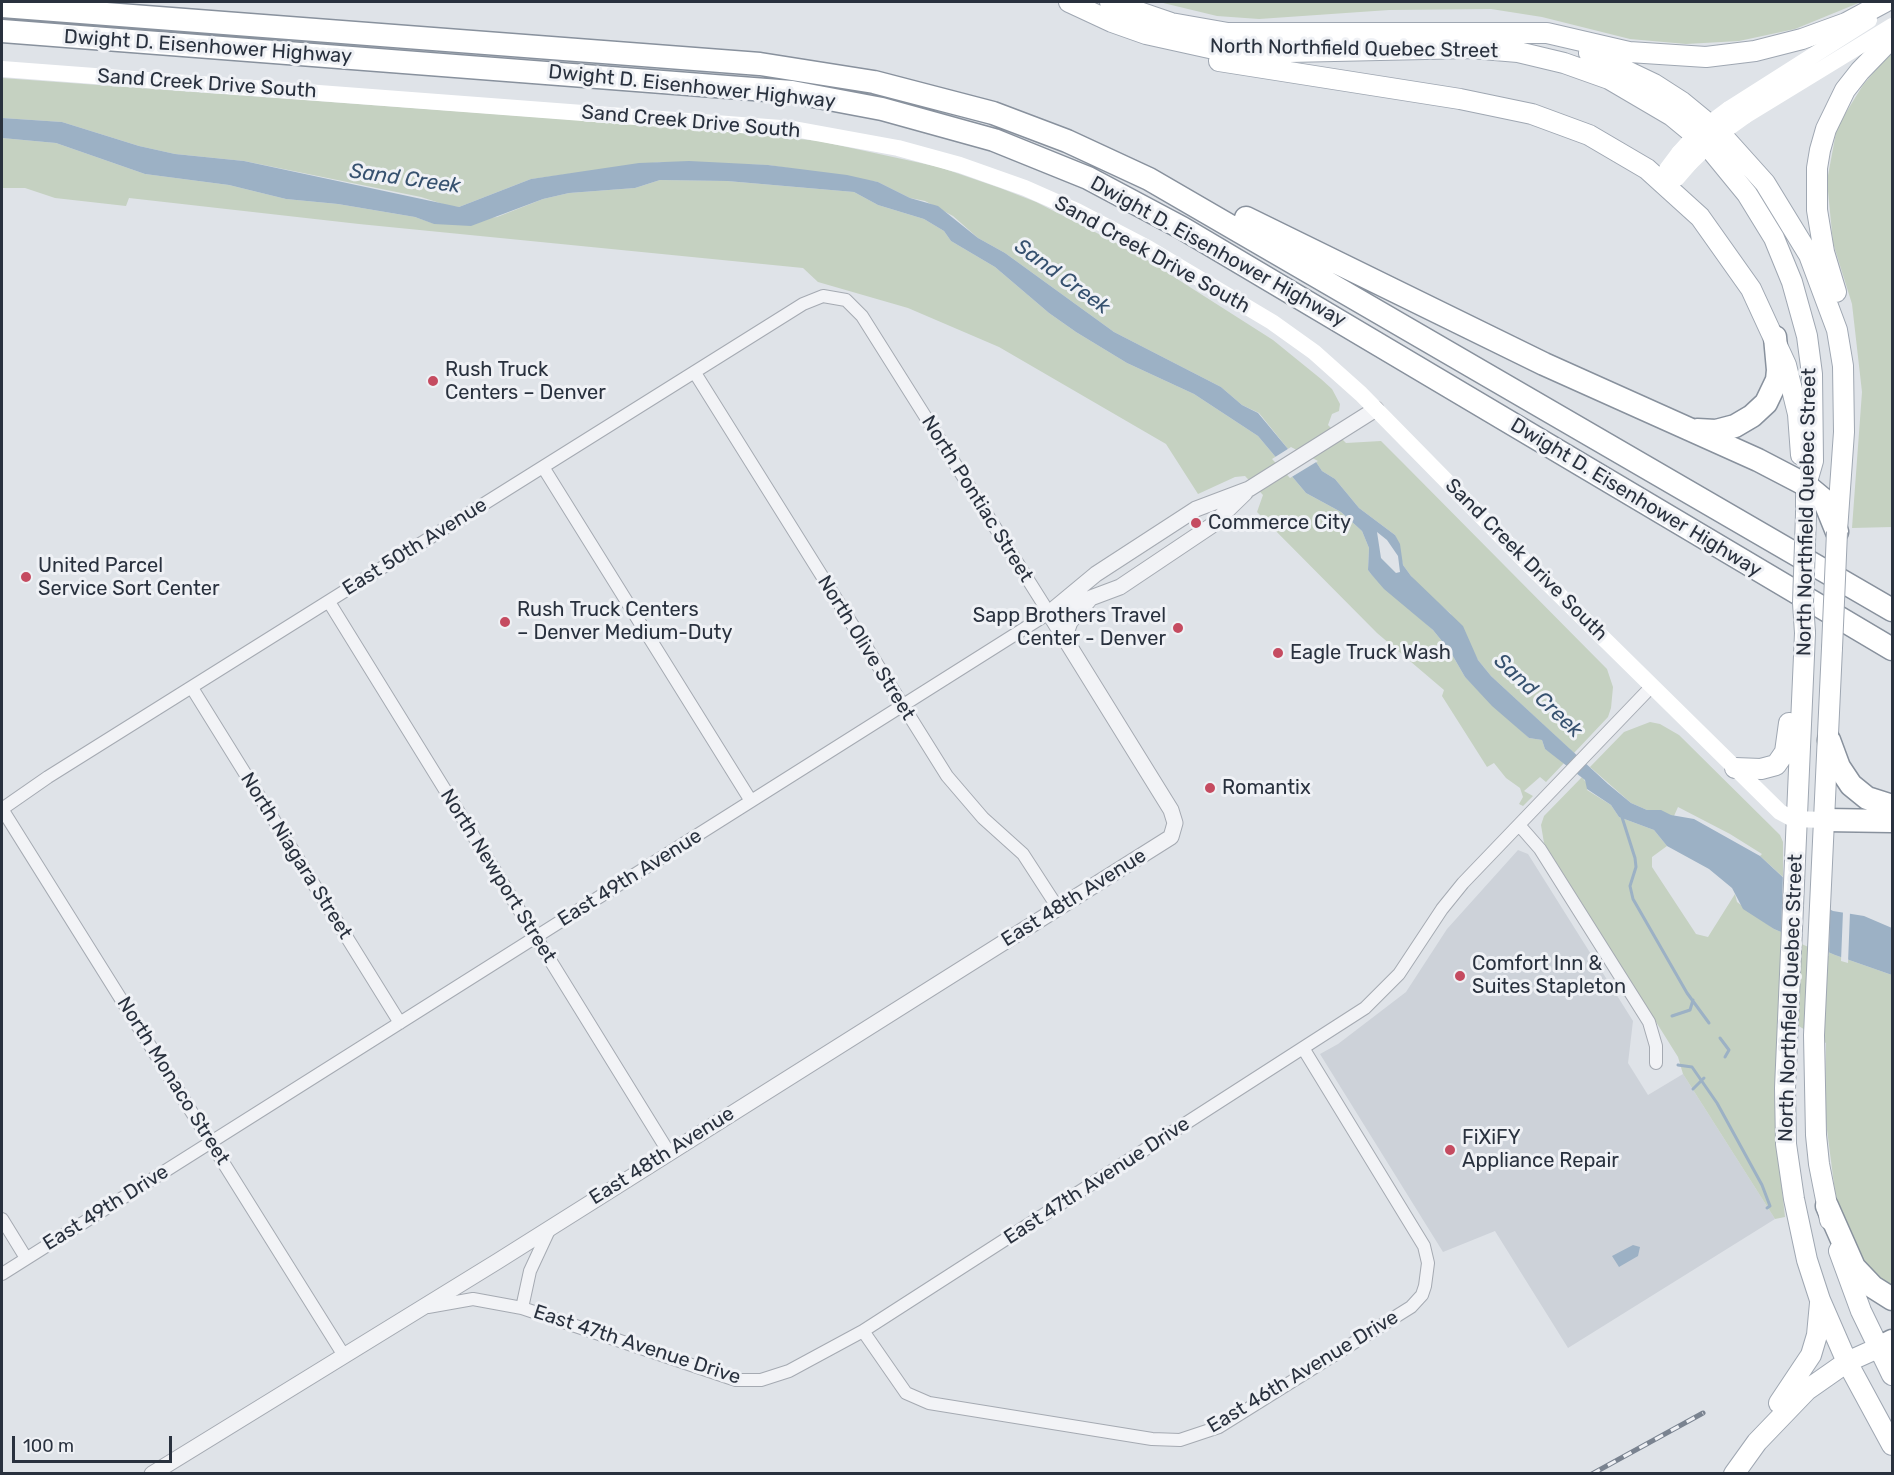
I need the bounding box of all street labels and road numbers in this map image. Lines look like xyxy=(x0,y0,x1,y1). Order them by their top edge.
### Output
street label: Dwight D. Eisenhower Highway xyxy=(63,25,353,69)
street label: North Northfield Quebec Street xyxy=(1210,34,1498,64)
street label: Dwight D. Eisenhower Highway xyxy=(547,60,837,114)
street label: Sand Creek Drive South xyxy=(97,64,317,104)
street label: Sand Creek Drive South xyxy=(581,100,801,144)
street label: Dwight D. Eisenhower Highway xyxy=(1086,172,1350,332)
street label: Sand Creek Drive South xyxy=(1050,191,1254,319)
street label: North Northfield Quebec Street xyxy=(1792,368,1822,656)
street label: North Pontiac Street xyxy=(916,411,1038,587)
street label: Dwight D. Eisenhower Highway xyxy=(1506,413,1766,583)
street label: Sand Creek Drive South xyxy=(1440,474,1612,646)
street label: East 50th Avenue xyxy=(338,493,492,601)
street label: North Olive Street xyxy=(812,571,920,725)
street label: North Niagara Street xyxy=(235,768,357,944)
street label: North Newport Street xyxy=(435,785,561,967)
street label: East 49th Avenue xyxy=(554,824,706,932)
street label: East 48th Avenue xyxy=(997,844,1151,952)
street label: North Northfield Quebec Street xyxy=(1774,854,1808,1142)
street label: North Monaco Street xyxy=(112,993,234,1169)
street label: East 48th Avenue xyxy=(585,1102,739,1210)
street label: East 47th Avenue Drive xyxy=(1000,1112,1194,1250)
street label: East 49th Drive xyxy=(39,1160,173,1256)
street label: East 47th Avenue Drive xyxy=(530,1300,744,1390)
street label: East 46th Avenue Drive xyxy=(1203,1305,1403,1439)

